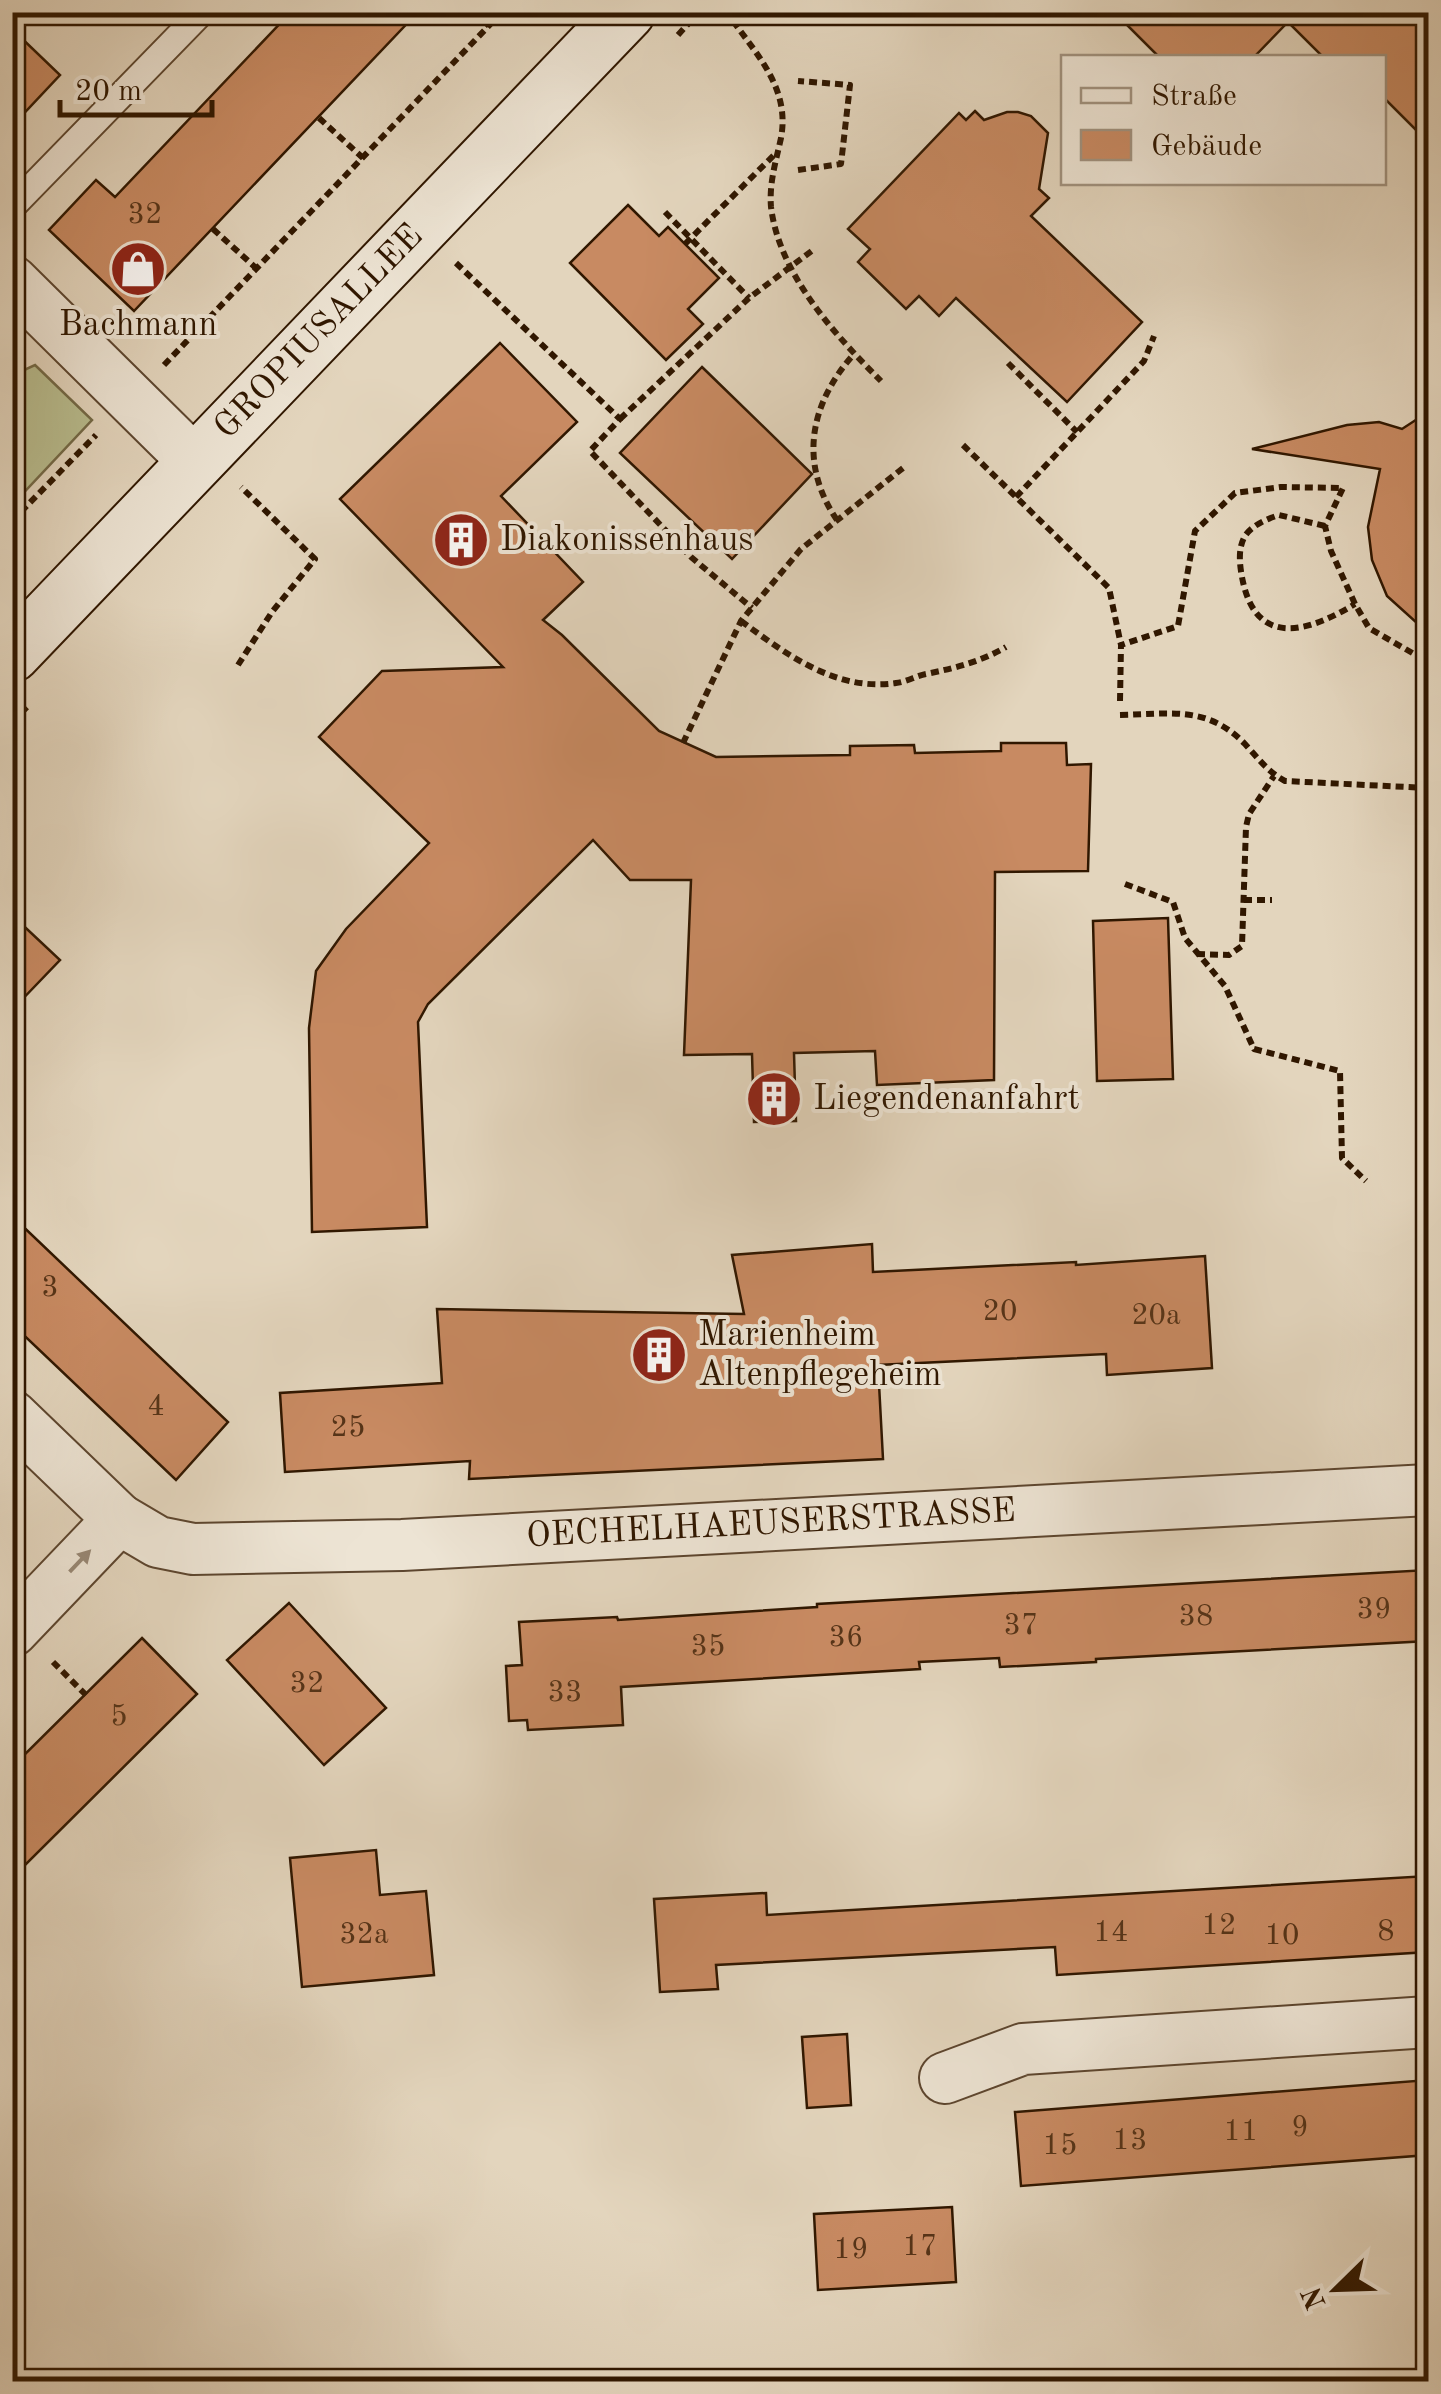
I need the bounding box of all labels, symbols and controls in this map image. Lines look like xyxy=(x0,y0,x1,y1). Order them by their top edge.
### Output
scale bar xyxy=(60,55,212,117)
legend xyxy=(1061,55,1386,185)
text: 20 m xyxy=(75,77,142,107)
text: Straße xyxy=(1151,82,1237,112)
text: Gebäude xyxy=(1151,132,1262,162)
house number: 32 xyxy=(128,200,162,230)
street label: GROPIUSALLEE xyxy=(208,218,430,446)
shop icon: Bachmann xyxy=(108,239,168,299)
place label: Bachmann xyxy=(59,308,217,343)
building icon: Diakonissenhaus xyxy=(431,510,491,570)
place label: Diakonissenhaus xyxy=(500,523,754,558)
building icon: Liegendenanfahrt xyxy=(744,1069,804,1129)
place label: Liegendenanfahrt xyxy=(813,1082,1080,1117)
house number: 3 xyxy=(41,1273,59,1303)
house number: 20 xyxy=(983,1297,1017,1327)
house number: 20a xyxy=(1131,1301,1181,1331)
place label: Marienheim Altenpflegeheim xyxy=(698,1318,942,1393)
building icon: Marienheim Altenpflegeheim xyxy=(629,1325,689,1385)
house number: 4 xyxy=(147,1392,165,1422)
house number: 25 xyxy=(331,1413,365,1443)
street label: OECHELHAEUSERSTRASSE xyxy=(525,1494,1017,1554)
one-way arrow xyxy=(68,1549,91,1573)
house number: 39 xyxy=(1357,1595,1391,1625)
house number: 38 xyxy=(1179,1602,1213,1632)
house number: 37 xyxy=(1004,1611,1038,1641)
house number: 36 xyxy=(829,1623,863,1653)
house number: 35 xyxy=(691,1632,725,1662)
house number: 32 xyxy=(290,1669,324,1699)
house number: 33 xyxy=(548,1678,582,1708)
house number: 5 xyxy=(110,1702,128,1732)
house number: 12 xyxy=(1202,1911,1236,1941)
house number: 8 xyxy=(1377,1917,1395,1947)
house number: 14 xyxy=(1094,1918,1128,1948)
house number: 32a xyxy=(339,1920,389,1950)
house number: 10 xyxy=(1265,1921,1299,1951)
house number: 9 xyxy=(1291,2113,1309,2143)
house number: 11 xyxy=(1224,2117,1258,2147)
house number: 13 xyxy=(1113,2126,1147,2156)
house number: 15 xyxy=(1043,2131,1077,2161)
house number: 17 xyxy=(903,2232,937,2262)
house number: 19 xyxy=(834,2235,868,2265)
north arrow xyxy=(1286,2239,1386,2339)
text: N xyxy=(1298,2282,1333,2313)

